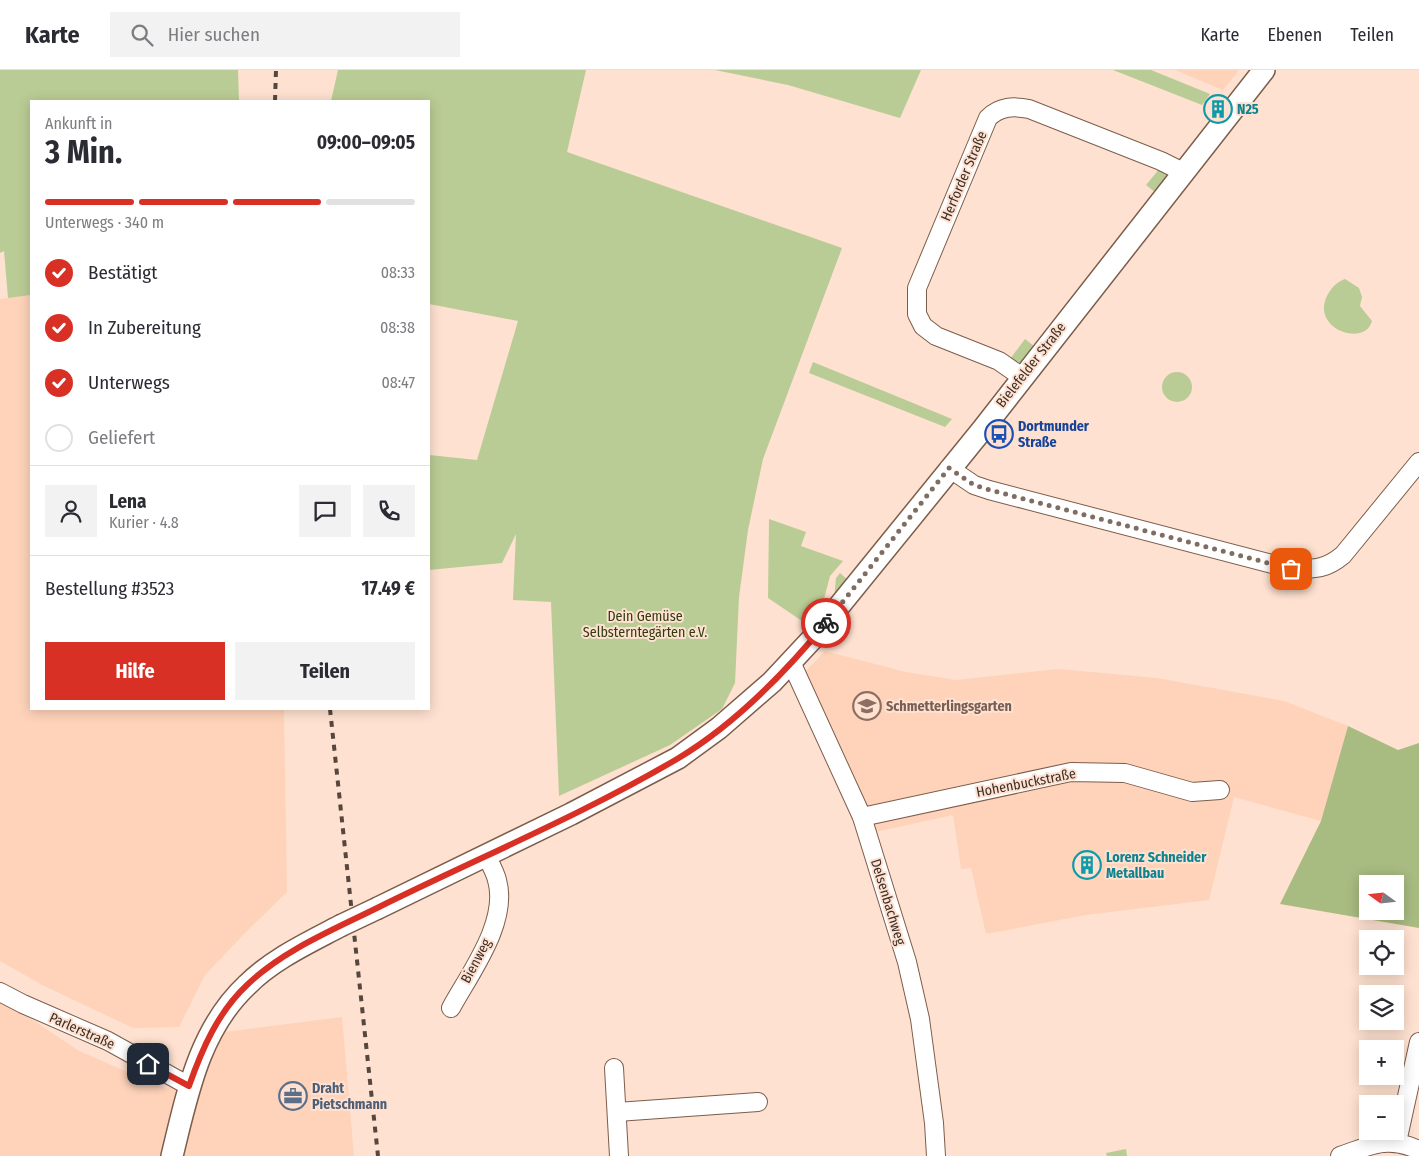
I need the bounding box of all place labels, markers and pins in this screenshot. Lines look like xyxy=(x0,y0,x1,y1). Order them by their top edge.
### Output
building icon: N25 xyxy=(1203,94,1233,124)
place label: N25 xyxy=(1237,101,1259,118)
place label: Dortmunder Straße xyxy=(1018,418,1090,451)
bus stop icon: Dortmunder Straße xyxy=(984,419,1014,449)
pin xyxy=(1270,548,1312,590)
school or university icon: Schmetterlingsgarten xyxy=(852,691,882,721)
place label: Schmetterlingsgarten xyxy=(886,698,1012,715)
place label: Lorenz Schneider Metallbau xyxy=(1106,849,1207,882)
building icon: Lorenz Schneider Metallbau xyxy=(1072,850,1102,880)
pin xyxy=(127,1043,169,1085)
place label: Draht Pietschmann xyxy=(312,1080,387,1113)
office icon: Draht Pietschmann xyxy=(278,1081,308,1111)

